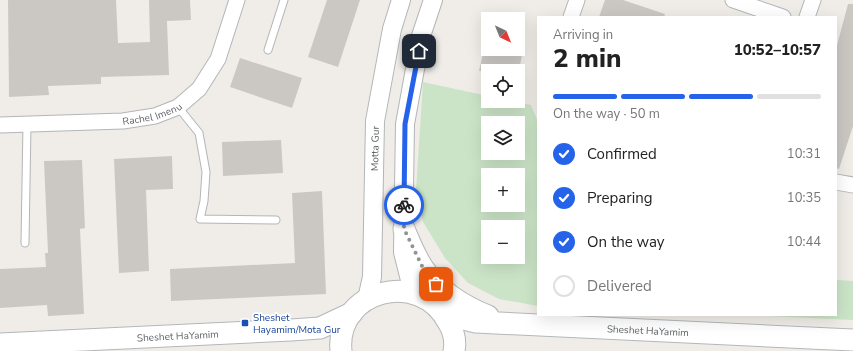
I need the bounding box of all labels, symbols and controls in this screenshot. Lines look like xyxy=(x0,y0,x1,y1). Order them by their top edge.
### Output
north arrow xyxy=(481,12,525,56)
map controls xyxy=(481,12,525,264)
text: Arriving in xyxy=(553,26,613,44)
pin xyxy=(402,34,436,68)
icon: home xyxy=(408,40,430,62)
text: 10:52–10:57 xyxy=(734,40,821,60)
text: 2 min xyxy=(553,41,621,76)
button: locate xyxy=(481,64,525,108)
street label: Rachel Imenu xyxy=(122,100,186,129)
text: On the way · 50 m xyxy=(553,105,660,123)
button: layers xyxy=(481,116,525,160)
street label: Motta Gur xyxy=(368,125,383,171)
icon: check xyxy=(553,143,575,165)
text: Confirmed xyxy=(587,144,657,164)
text: 10:31 xyxy=(787,145,821,163)
button: + xyxy=(481,168,525,212)
courier xyxy=(384,185,424,225)
icon: check xyxy=(553,187,575,209)
text: Preparing xyxy=(587,188,652,208)
text: 10:35 xyxy=(787,189,821,207)
icon: bike xyxy=(393,194,415,216)
button: − xyxy=(481,220,525,264)
icon: check xyxy=(553,231,575,253)
text: On the way xyxy=(587,232,665,252)
text: 10:44 xyxy=(787,233,821,251)
pin xyxy=(419,267,453,301)
icon: bag xyxy=(425,273,447,295)
text: Delivered xyxy=(587,276,652,296)
place label: Sheshet Hayamim/Mota Gur xyxy=(253,311,341,337)
marker: Sheshet Hayamim/Mota Gur xyxy=(240,318,250,328)
street label: Sheshet HaYamim xyxy=(606,322,689,340)
street label: Sheshet HaYamim xyxy=(137,327,219,345)

